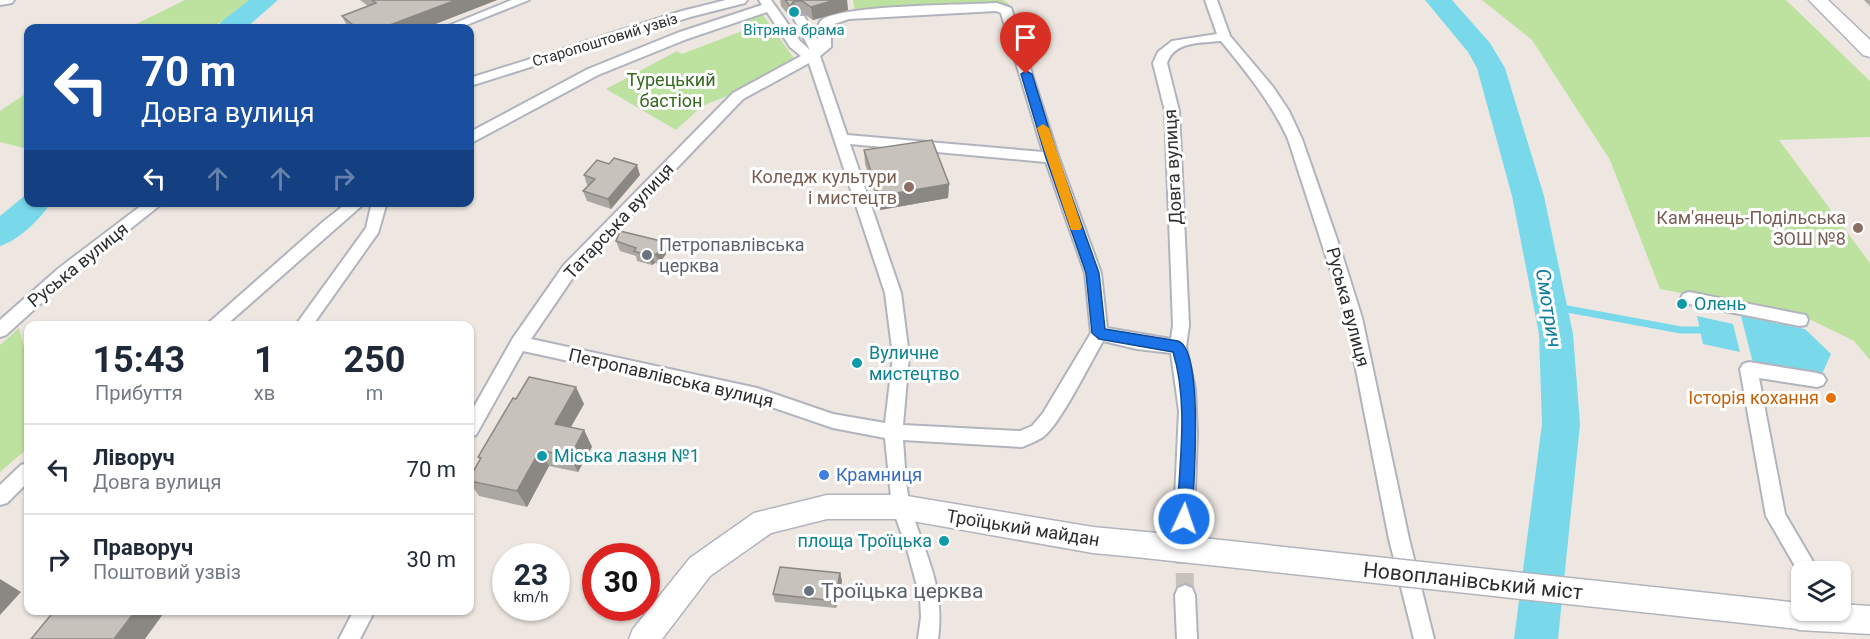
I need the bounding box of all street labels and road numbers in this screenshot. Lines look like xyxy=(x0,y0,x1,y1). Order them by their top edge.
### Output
street label: Старопоштовий узвіз xyxy=(530,9,680,71)
street label: Довга вулиця xyxy=(1159,109,1186,225)
street label: Татарська вулиця xyxy=(560,158,678,283)
street label: Руська вулиця xyxy=(23,218,132,311)
street label: Руська вулиця xyxy=(1322,245,1375,369)
street label: Петропавлівська вулиця xyxy=(567,344,776,411)
street label: Троїцький майдан xyxy=(945,505,1101,550)
street label: Новопланівський міст xyxy=(1362,558,1584,604)

